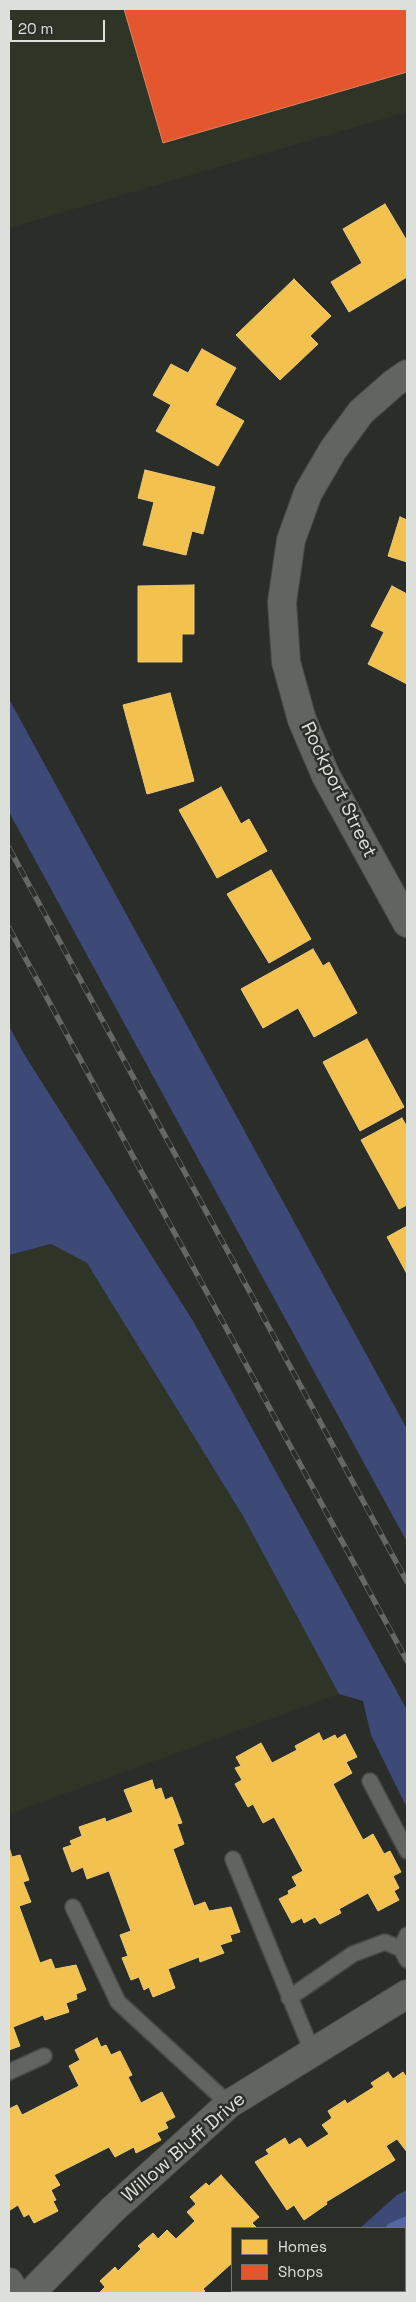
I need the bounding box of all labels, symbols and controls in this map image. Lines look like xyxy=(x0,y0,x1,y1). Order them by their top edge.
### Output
scale bar xyxy=(12,10,108,42)
text: 20 m xyxy=(18,19,53,38)
street label: Rockport Street xyxy=(295,718,381,862)
street label: Willow Bluff Drive xyxy=(118,2088,250,2208)
legend xyxy=(231,2227,406,2292)
text: Homes xyxy=(278,2237,327,2256)
text: Shops xyxy=(278,2262,323,2281)

